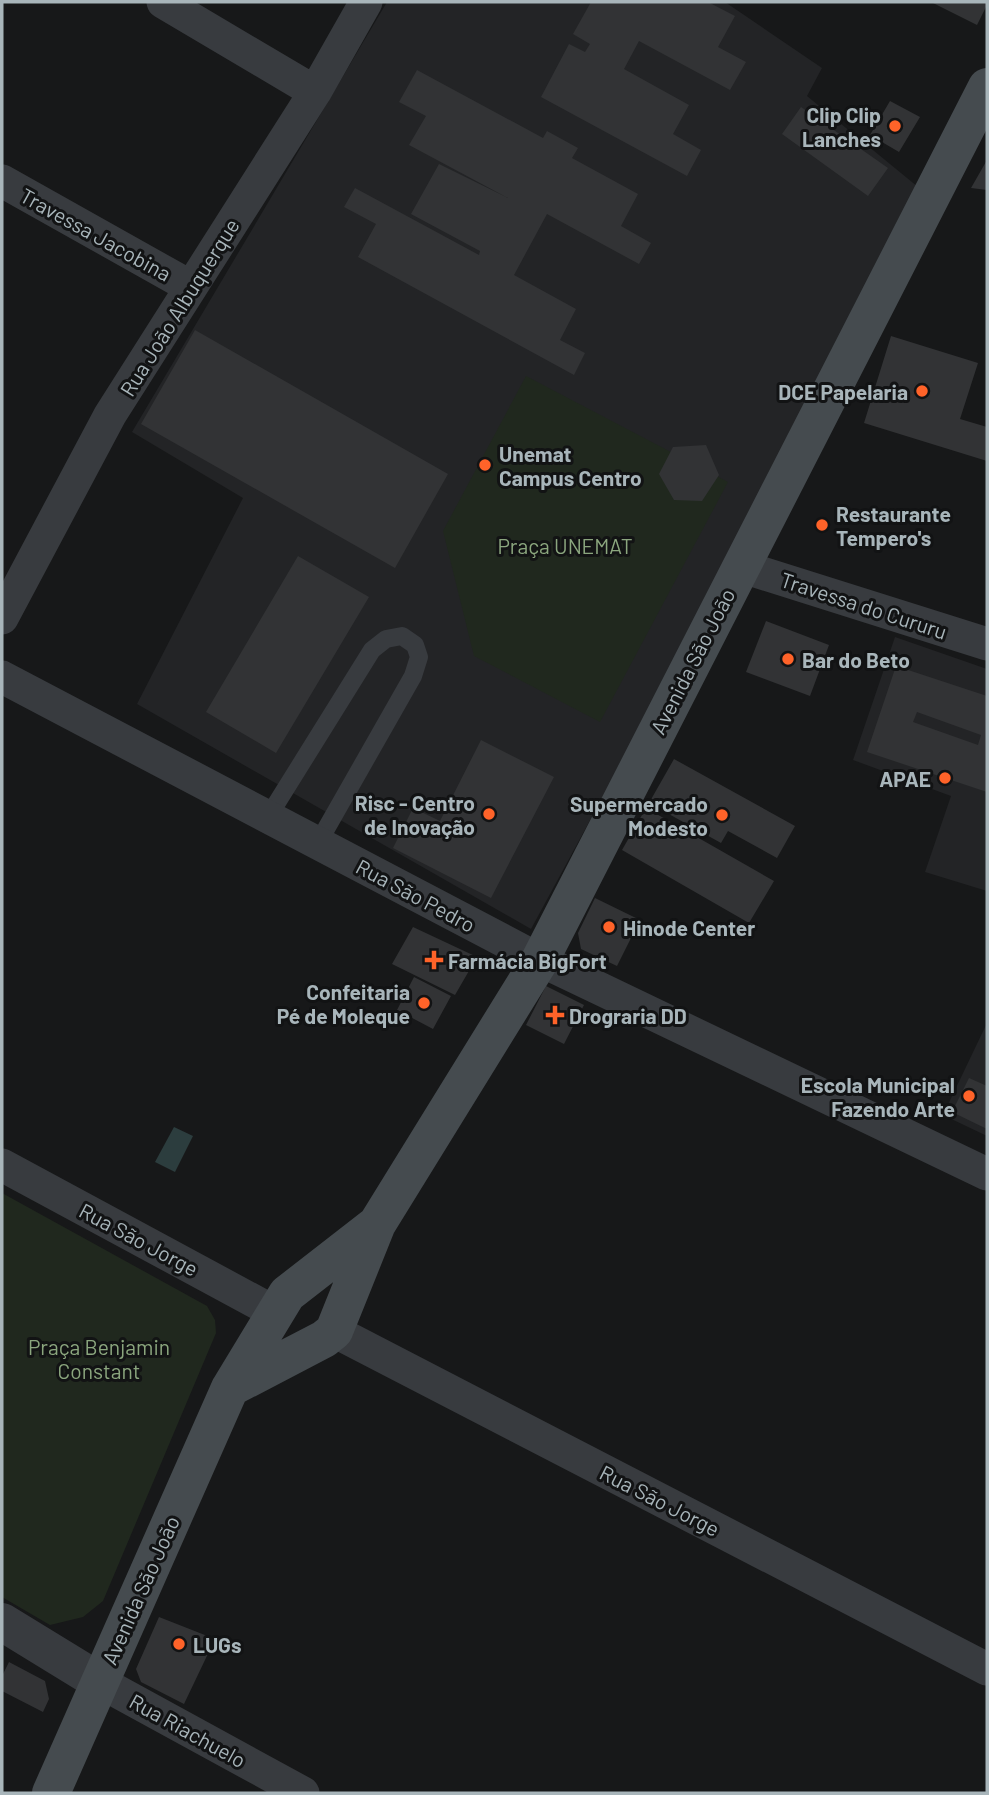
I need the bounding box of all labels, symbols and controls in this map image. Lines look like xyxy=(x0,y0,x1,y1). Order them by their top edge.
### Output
place label: Clip Clip Lanches xyxy=(802,102,881,151)
marker: Clip Clip Lanches xyxy=(887,118,903,134)
street label: Travessa Jacobina xyxy=(16,182,176,286)
street label: Rua João Albuquerque xyxy=(114,214,244,400)
place label: DCE Papelaria xyxy=(778,379,908,404)
marker: DCE Papelaria xyxy=(914,383,930,399)
place label: Unemat Campus Centro xyxy=(499,441,642,490)
marker: Unemat Campus Centro xyxy=(477,457,493,473)
place label: Restaurante Tempero's xyxy=(836,501,951,550)
marker: Restaurante Tempero's xyxy=(814,517,830,533)
park label: Praça UNEMAT xyxy=(497,533,633,558)
street label: Travessa do Cururu xyxy=(778,566,950,644)
street label: Avenida São João xyxy=(645,584,739,738)
place label: Bar do Beto xyxy=(802,647,910,672)
marker: Bar do Beto xyxy=(780,651,796,667)
place label: APAE xyxy=(879,766,931,791)
marker: APAE xyxy=(937,770,953,786)
place label: Risc - Centro de Inovação xyxy=(355,790,475,839)
place label: Supermercado Modesto xyxy=(570,791,708,840)
marker: Risc - Centro de Inovação xyxy=(481,806,497,822)
marker: Supermercado Modesto xyxy=(714,807,730,823)
street label: Rua São Pedro xyxy=(352,853,480,937)
place label: Hinode Center xyxy=(623,915,755,940)
marker: Hinode Center xyxy=(601,919,617,935)
place label: Farmácia BigFort xyxy=(448,948,607,973)
marker: Farmácia BigFort xyxy=(426,952,442,968)
place label: Confeitaria Pé de Moleque xyxy=(277,979,410,1028)
marker: Confeitaria Pé de Moleque xyxy=(416,995,432,1011)
place label: Drograria DD xyxy=(569,1003,687,1028)
marker: Drograria DD xyxy=(547,1007,563,1023)
place label: Escola Municipal Fazendo Arte xyxy=(801,1072,955,1121)
marker: Escola Municipal Fazendo Arte xyxy=(961,1088,977,1104)
street label: Rua São Jorge xyxy=(75,1197,203,1281)
park label: Praça Benjamin Constant xyxy=(28,1334,170,1383)
street label: Rua São Jorge xyxy=(596,1459,724,1541)
street label: Avenida São João xyxy=(96,1512,184,1668)
place label: LUGs xyxy=(193,1632,242,1657)
marker: LUGs xyxy=(171,1636,187,1652)
street label: Rua Riachuelo xyxy=(126,1688,250,1772)

